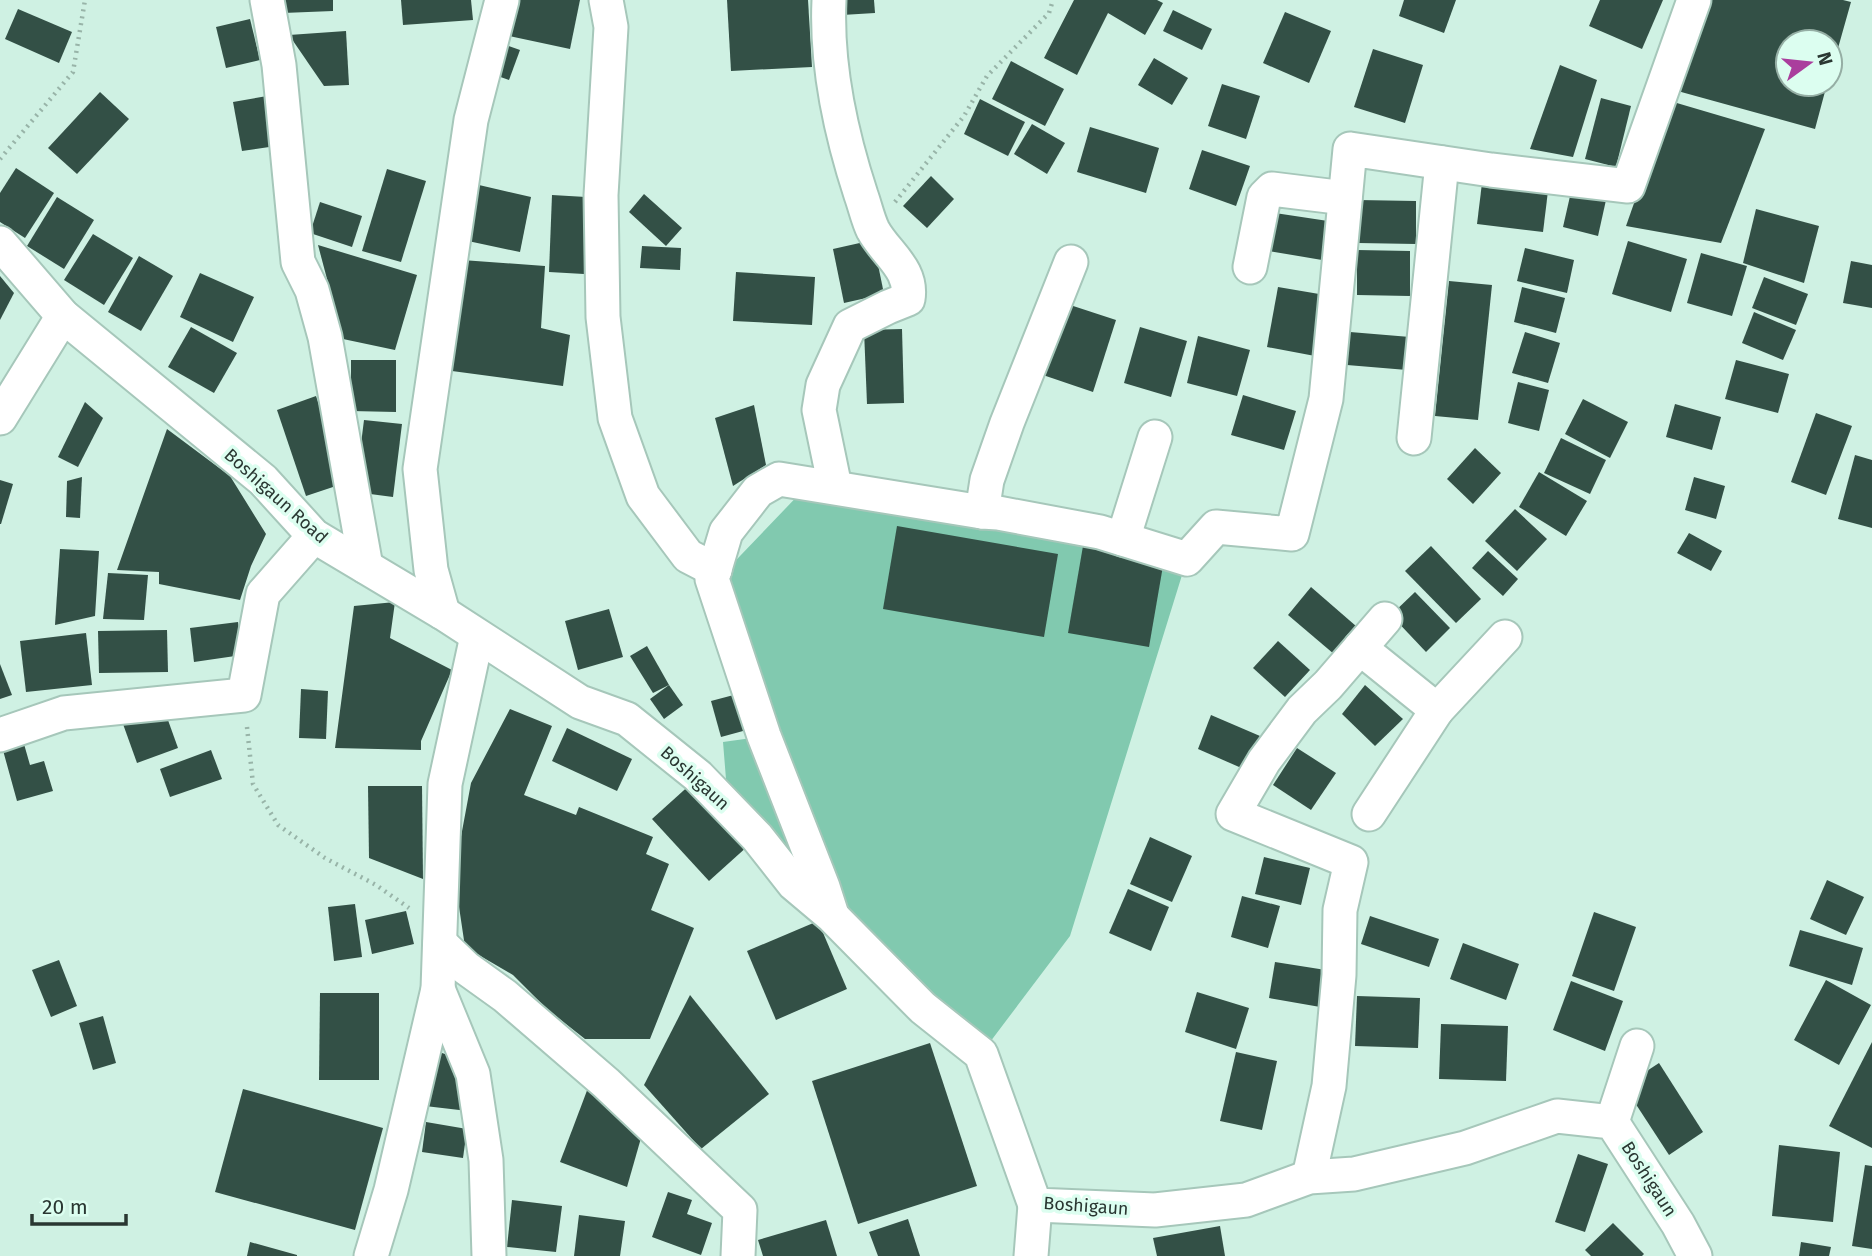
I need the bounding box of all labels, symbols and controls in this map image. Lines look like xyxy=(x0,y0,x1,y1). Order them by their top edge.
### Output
north arrow xyxy=(1774,28,1844,98)
text: N xyxy=(1812,50,1838,68)
street label: Boshigaun Road xyxy=(220,444,332,548)
street label: Boshigaun xyxy=(656,741,734,815)
street label: Boshigaun xyxy=(1617,1137,1681,1221)
scale bar xyxy=(32,1182,126,1226)
street label: Boshigaun xyxy=(1043,1192,1129,1220)
text: 20 m xyxy=(42,1194,88,1220)

